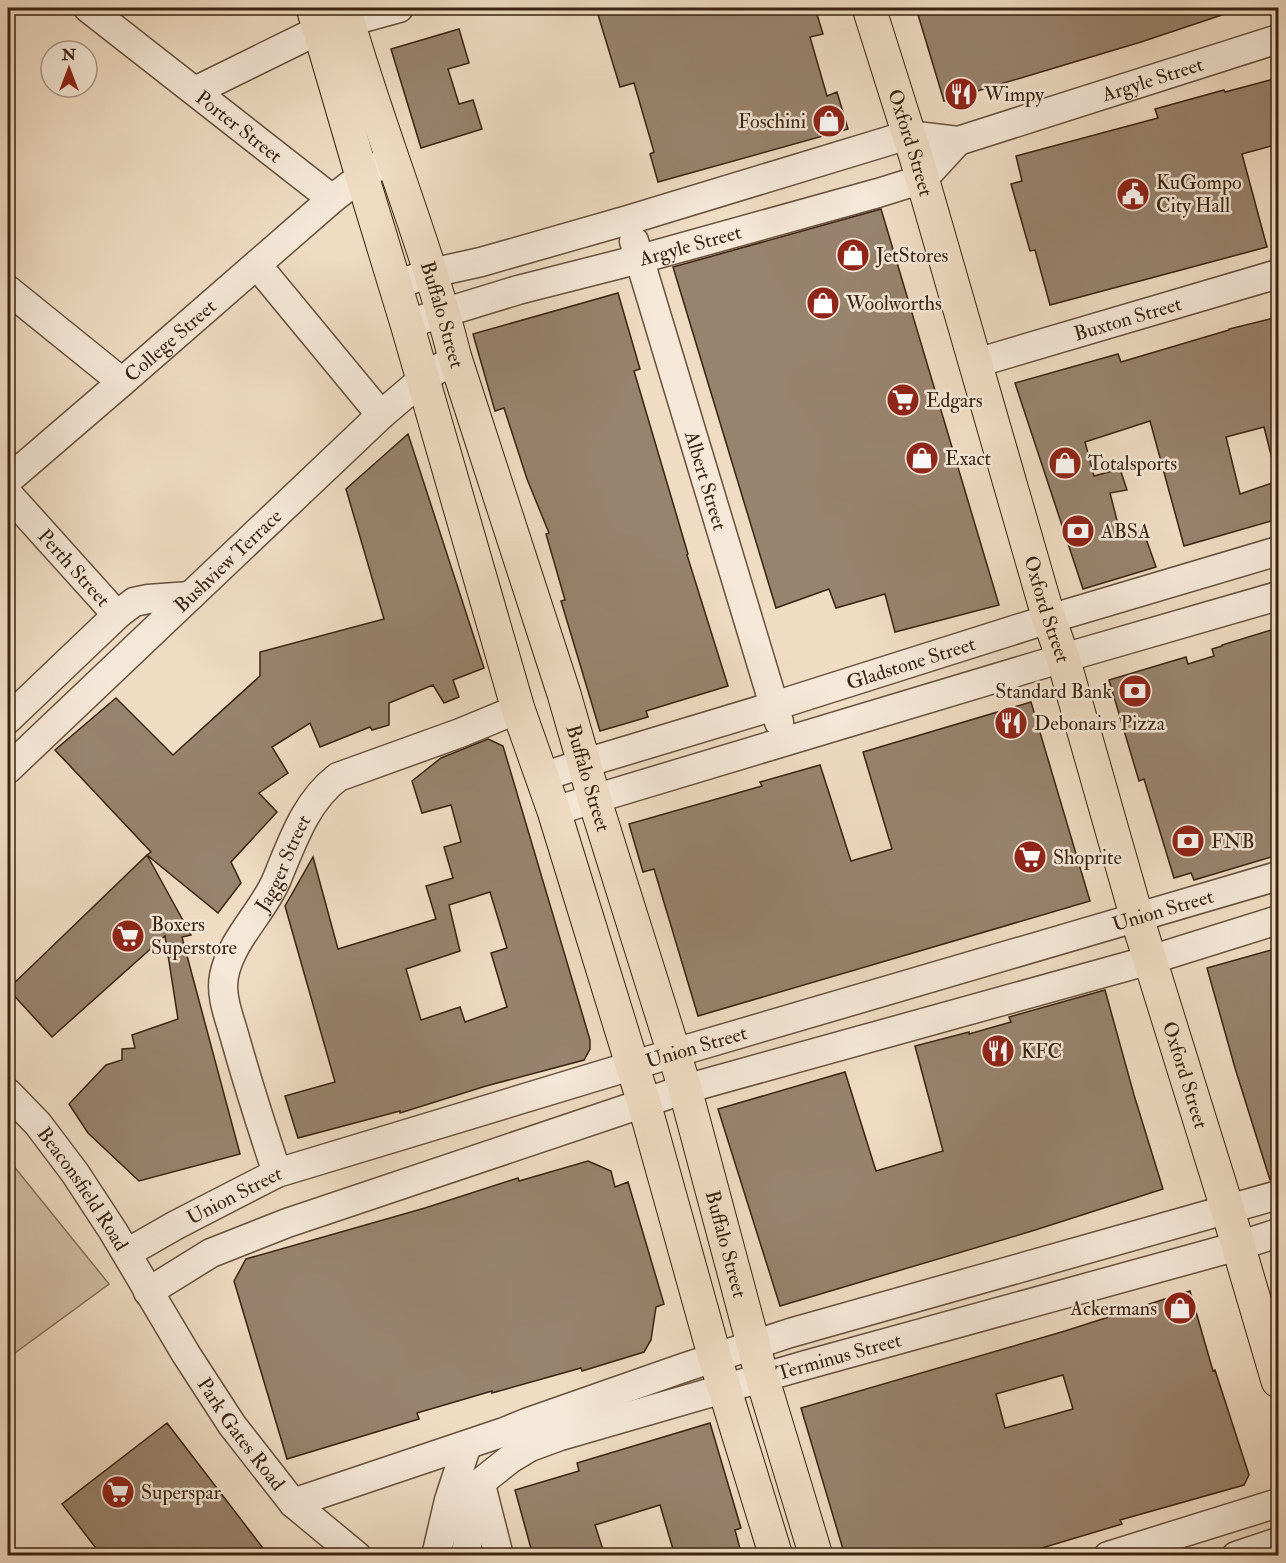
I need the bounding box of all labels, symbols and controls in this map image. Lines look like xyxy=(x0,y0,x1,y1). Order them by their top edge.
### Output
north arrow xyxy=(39,39,99,99)
text: N xyxy=(61,45,77,65)
street label: Argyle Street xyxy=(1098,52,1207,108)
restaurant icon: Wimpy xyxy=(943,76,979,112)
place label: Wimpy xyxy=(983,82,1045,108)
street label: Porter Street xyxy=(191,85,288,169)
street label: Oxford Street xyxy=(882,86,939,200)
shop icon: Foschini xyxy=(811,103,847,139)
place label: Foschini xyxy=(738,109,806,134)
place label: KuGompo City Hall xyxy=(1156,170,1242,218)
public building icon: KuGompo City Hall xyxy=(1115,176,1151,212)
street label: Argyle Street xyxy=(636,219,745,272)
shop icon: JetStores xyxy=(835,237,871,273)
place label: JetStores xyxy=(875,243,949,268)
street label: Buffalo Street xyxy=(415,258,470,372)
shop icon: Woolworths xyxy=(805,285,841,321)
place label: Woolworths xyxy=(845,291,942,316)
street label: Buxton Street xyxy=(1071,291,1185,347)
street label: College Street xyxy=(119,294,222,387)
supermarket icon: Edgars xyxy=(885,382,921,418)
place label: Edgars xyxy=(926,388,983,413)
street label: Albert Street xyxy=(679,427,733,534)
shop icon: Exact xyxy=(904,440,940,476)
shop icon: Totalsports xyxy=(1047,445,1083,481)
place label: Exact xyxy=(945,446,992,471)
place label: Totalsports xyxy=(1088,451,1177,477)
street label: Bushview Terrace xyxy=(169,504,287,618)
bank icon: ABSA xyxy=(1060,513,1096,549)
place label: ABSA xyxy=(1100,519,1151,544)
street label: Perth Street xyxy=(32,524,116,612)
street label: Oxford Street xyxy=(1018,553,1076,666)
street label: Gladstone Street xyxy=(843,631,979,695)
bank icon: Standard Bank xyxy=(1117,673,1153,709)
place label: Standard Bank xyxy=(995,679,1112,704)
restaurant icon: Debonairs Pizza xyxy=(993,705,1029,741)
place label: Debonairs Pizza xyxy=(1034,711,1166,736)
street label: Buffalo Street xyxy=(560,722,616,835)
street label: Jagger Street xyxy=(249,810,317,917)
bank icon: FNB xyxy=(1170,823,1206,859)
place label: FNB xyxy=(1211,829,1255,854)
supermarket icon: Shoprite xyxy=(1012,839,1048,875)
place label: Shoprite xyxy=(1053,845,1122,871)
street label: Union Street xyxy=(1109,883,1217,937)
place label: Boxers Superstore xyxy=(151,912,237,961)
supermarket icon: Boxers Superstore xyxy=(110,918,146,954)
street label: Oxford Street xyxy=(1157,1018,1214,1132)
street label: Union Street xyxy=(643,1020,750,1074)
restaurant icon: KFC xyxy=(980,1033,1016,1069)
place label: KFC xyxy=(1021,1039,1062,1064)
street label: Beaconsfield Road xyxy=(32,1122,134,1255)
street label: Union Street xyxy=(182,1160,285,1230)
street label: Buffalo Street xyxy=(700,1188,752,1301)
shop icon: Ackermans xyxy=(1162,1290,1198,1326)
place label: Ackermans xyxy=(1069,1296,1157,1321)
street label: Terminus Street xyxy=(773,1327,905,1386)
street label: Park Gates Road xyxy=(192,1373,290,1496)
supermarket icon: Superspar xyxy=(100,1474,136,1510)
place label: Superspar xyxy=(141,1480,221,1506)

